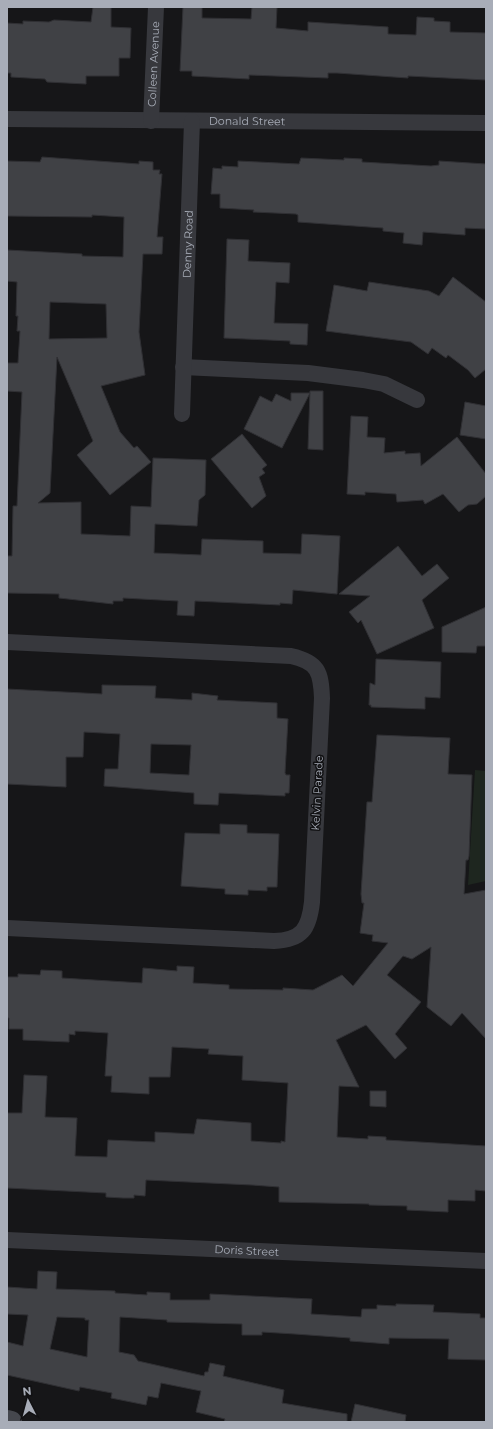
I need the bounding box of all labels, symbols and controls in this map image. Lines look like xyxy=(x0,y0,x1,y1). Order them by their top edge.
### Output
street label: Colleen Avenue xyxy=(145,21,162,107)
street label: Donald Street xyxy=(209,114,286,128)
street label: Denny Road xyxy=(180,210,196,278)
street label: Kelvin Parade xyxy=(308,755,326,831)
street label: Doris Street xyxy=(214,1242,280,1259)
north arrow xyxy=(8,1381,48,1421)
text: N xyxy=(22,1384,32,1398)

